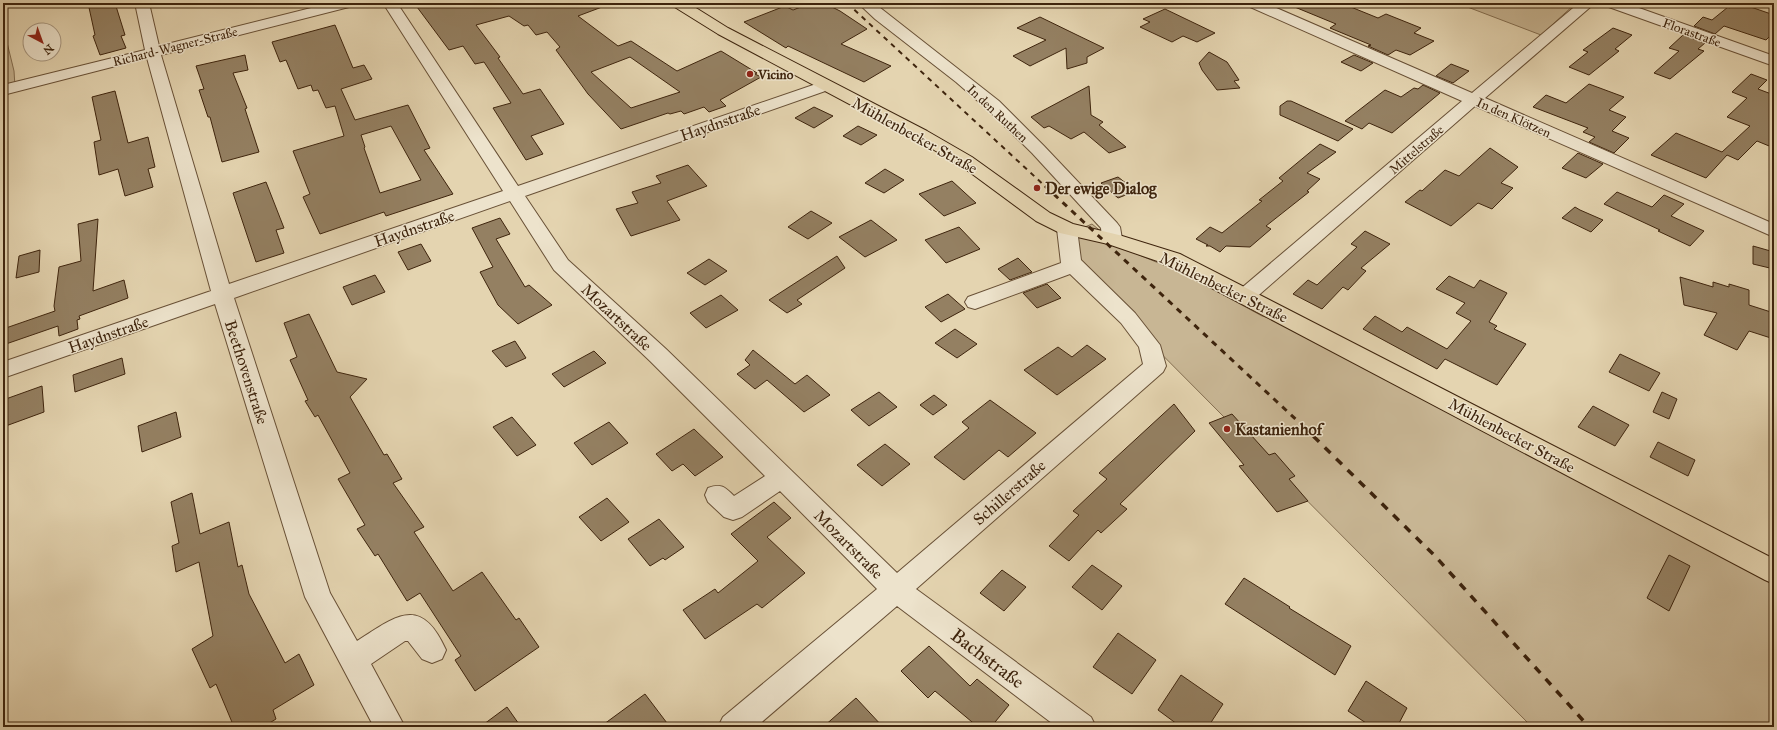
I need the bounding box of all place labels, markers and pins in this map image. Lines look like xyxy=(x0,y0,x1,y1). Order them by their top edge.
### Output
place label: Vicino xyxy=(757,67,794,83)
marker: Vicino xyxy=(745,69,755,79)
place label: Der ewige Dialog xyxy=(1045,179,1157,199)
marker: Der ewige Dialog xyxy=(1032,183,1042,193)
place label: Kastanienhof xyxy=(1235,420,1325,439)
marker: Kastanienhof xyxy=(1222,424,1232,434)

